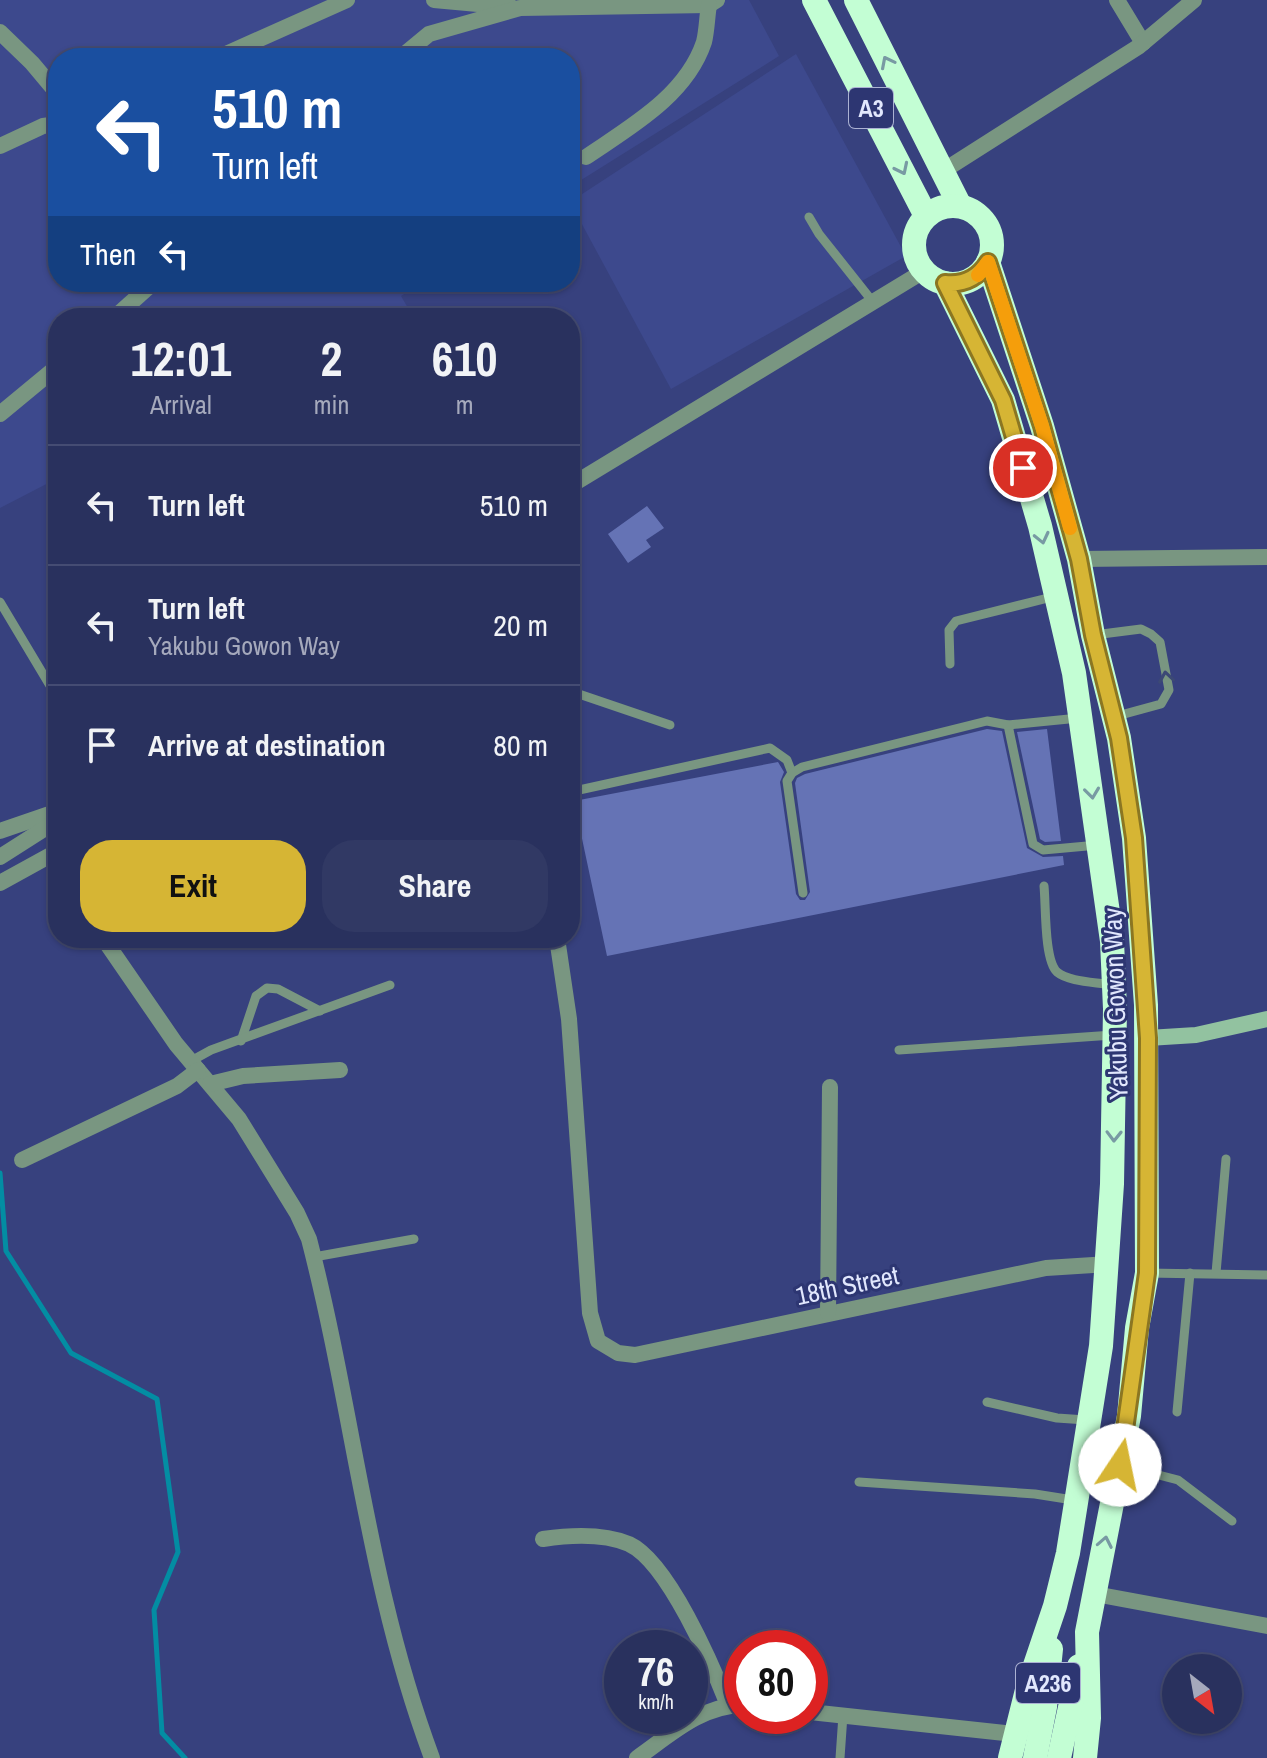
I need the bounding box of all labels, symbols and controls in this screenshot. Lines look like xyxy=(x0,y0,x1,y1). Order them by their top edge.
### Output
one-way arrow xyxy=(881,56,897,71)
text: 510 m xyxy=(212,70,342,145)
icon: left xyxy=(80,80,184,184)
road number: A3 xyxy=(849,88,893,128)
text: Turn left xyxy=(212,142,318,190)
one-way arrow xyxy=(892,160,907,175)
icon: left xyxy=(152,232,196,276)
text: Then xyxy=(80,234,136,274)
text: 12:01 xyxy=(131,326,231,391)
text: 2 xyxy=(321,326,342,391)
text: 610 xyxy=(432,326,497,391)
text: Arrival xyxy=(150,387,212,422)
text: min xyxy=(314,387,349,422)
text: m xyxy=(456,387,474,422)
pin xyxy=(989,434,1057,502)
icon: arrive xyxy=(1001,446,1045,490)
icon: left xyxy=(80,483,124,527)
text: Turn left xyxy=(148,485,245,525)
text: 510 m xyxy=(480,485,548,525)
one-way arrow xyxy=(1033,531,1050,545)
text: Turn left xyxy=(148,588,245,628)
icon: left xyxy=(80,603,124,647)
text: 20 m xyxy=(493,605,548,645)
text: Yakubu Gowon Way xyxy=(148,628,340,663)
one-way arrow xyxy=(1158,671,1175,684)
icon: arrive xyxy=(80,723,124,767)
text: Arrive at destination xyxy=(148,725,386,765)
text: 80 m xyxy=(493,725,548,765)
one-way arrow xyxy=(1083,787,1100,800)
button: Exit xyxy=(80,840,306,932)
button: Share xyxy=(322,840,548,932)
street label: Yakubu Gowon Way xyxy=(1094,907,1136,1101)
one-way arrow xyxy=(1105,1130,1122,1143)
street label: 18th Street xyxy=(792,1257,902,1313)
position arrow xyxy=(1078,1423,1162,1507)
one-way arrow xyxy=(1096,1536,1113,1549)
speed limit sign: 80 xyxy=(724,1630,828,1734)
text: 76 xyxy=(638,1645,674,1698)
north arrow xyxy=(1162,1654,1242,1734)
map controls xyxy=(1162,1654,1242,1734)
road number: A236 xyxy=(1016,1663,1080,1703)
text: km/h xyxy=(638,1688,674,1715)

